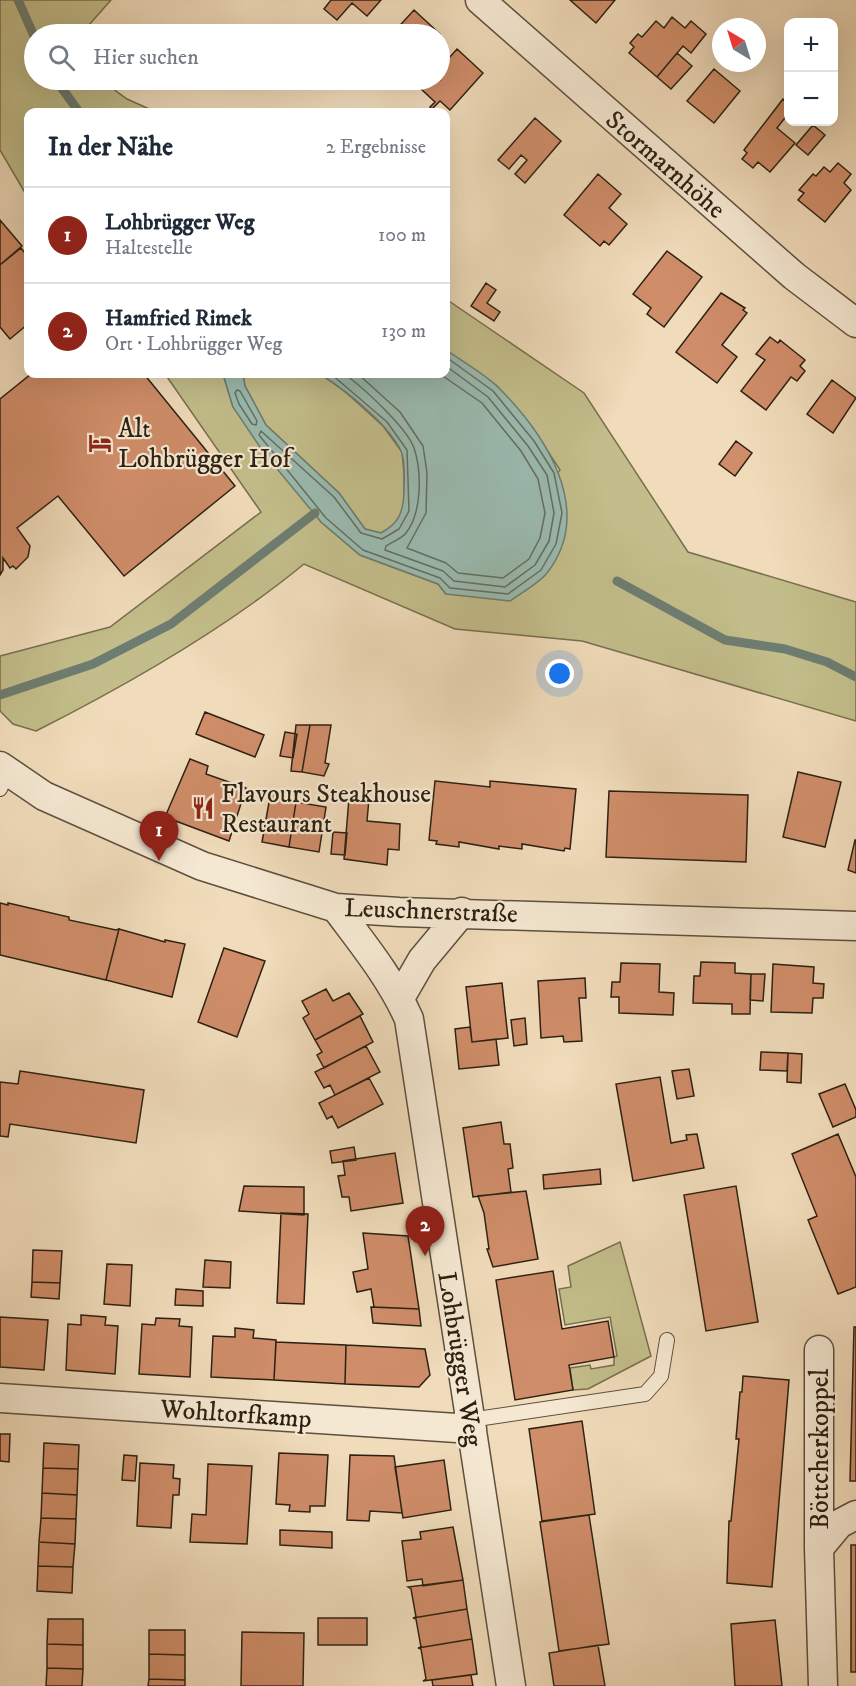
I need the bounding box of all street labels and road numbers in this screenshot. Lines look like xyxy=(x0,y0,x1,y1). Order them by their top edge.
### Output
street label: Stormarnhöhe xyxy=(598,104,732,226)
street label: Leuschnerstraße xyxy=(344,892,518,931)
street label: Lohbrügger Weg xyxy=(429,1269,490,1449)
street label: Böttcherkoppel xyxy=(804,1368,837,1529)
street label: Wohltorfkamp xyxy=(158,1393,313,1436)

